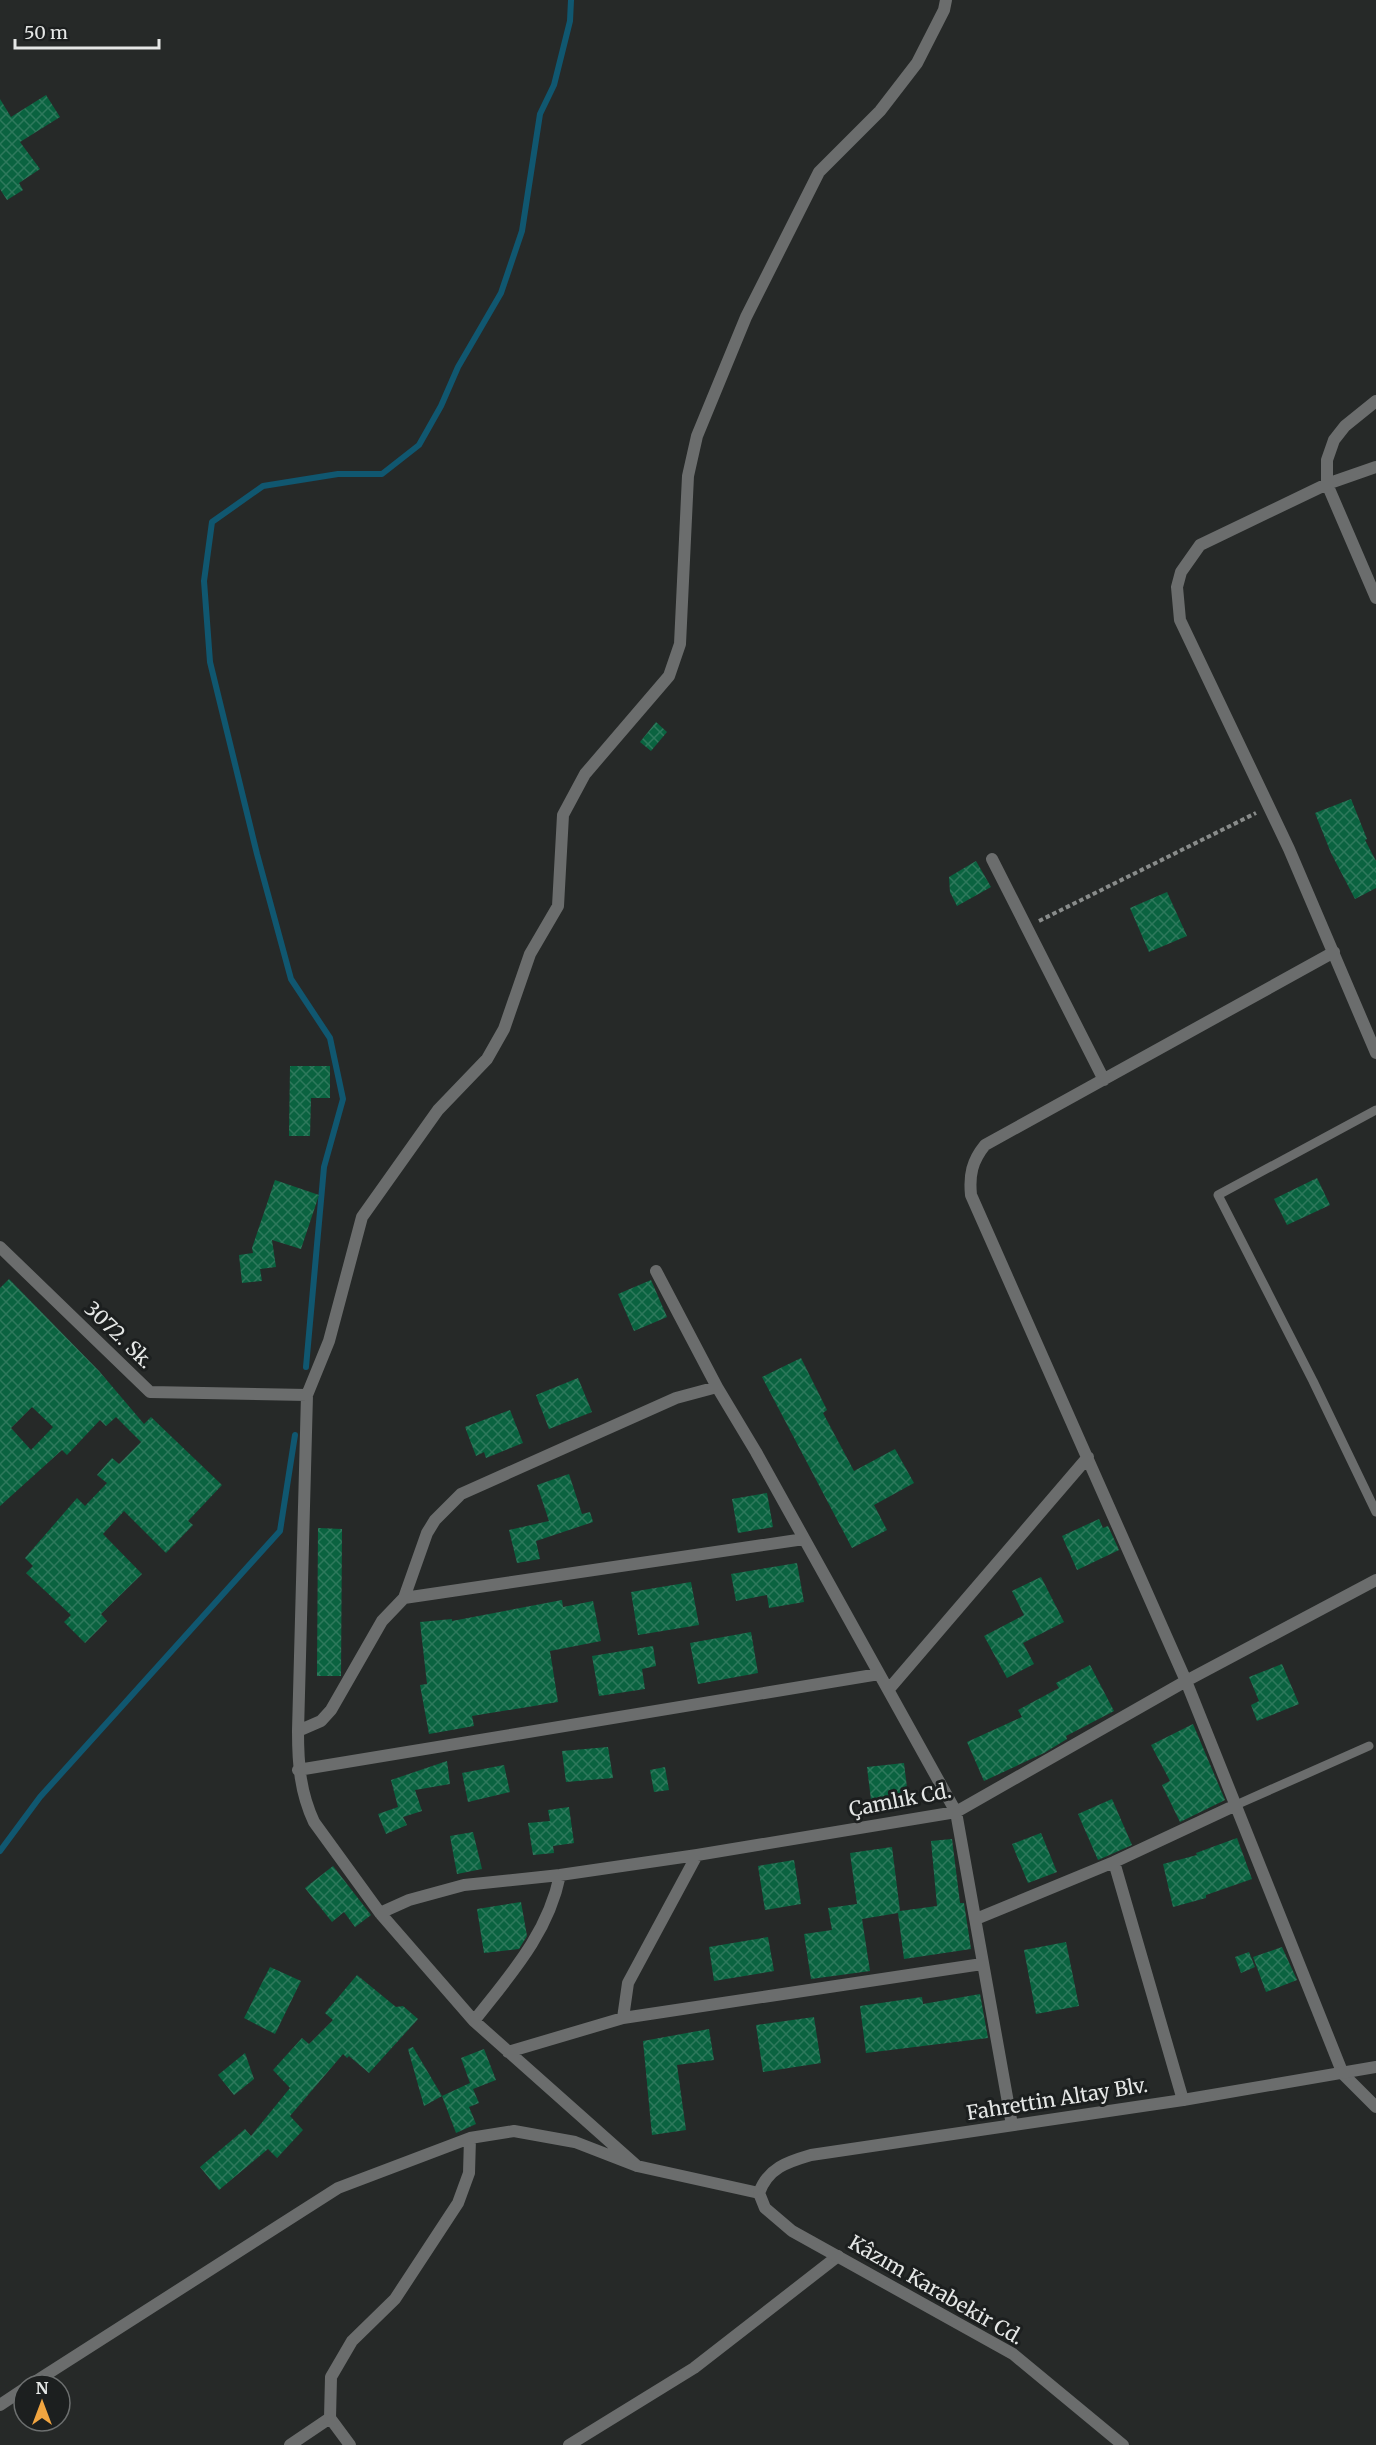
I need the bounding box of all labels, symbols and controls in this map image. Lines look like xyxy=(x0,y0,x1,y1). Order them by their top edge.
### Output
scale bar xyxy=(15,12,159,50)
text: 50 m xyxy=(24,21,68,44)
street label: 3072. Sk. xyxy=(80,1296,159,1373)
street label: Çamlık Cd. xyxy=(847,1777,953,1822)
street label: Fahrettin Altay Blv. xyxy=(965,2072,1149,2125)
street label: Kâzım Karabekir Cd. xyxy=(845,2229,1028,2350)
north arrow xyxy=(12,2373,72,2433)
text: N xyxy=(36,2378,49,2398)

